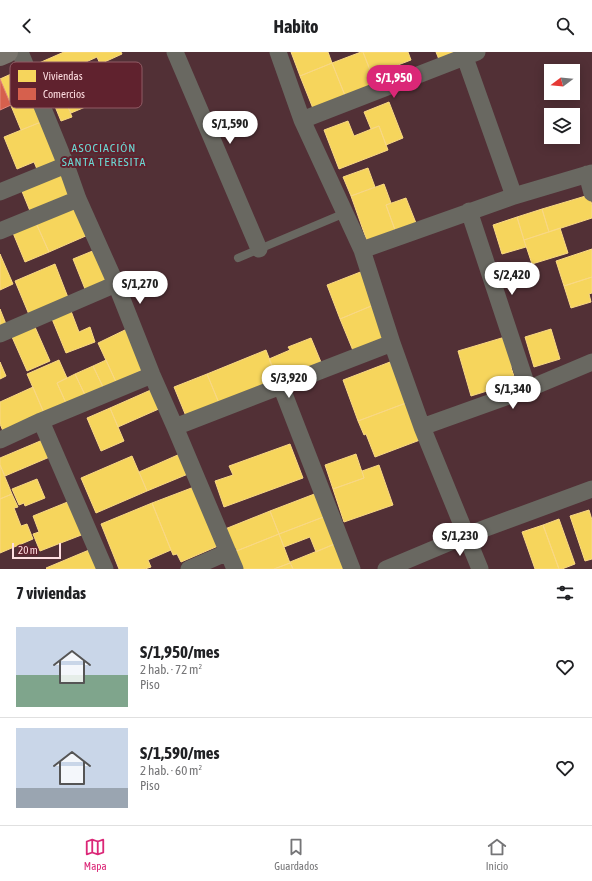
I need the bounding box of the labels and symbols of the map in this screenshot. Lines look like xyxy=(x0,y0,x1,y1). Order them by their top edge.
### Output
legend xyxy=(10,62,142,108)
north arrow xyxy=(544,64,580,100)
pin: S/1,950 xyxy=(357,65,431,99)
text: Viviendas xyxy=(43,70,83,82)
text: Comercios xyxy=(43,88,85,100)
pin: S/1,590 xyxy=(193,111,267,145)
district label: ASOCIACIÓN SANTA TERESITA xyxy=(62,141,146,169)
pin: S/2,420 xyxy=(475,262,549,296)
pin: S/1,270 xyxy=(103,271,177,305)
pin: S/3,920 xyxy=(252,365,326,399)
pin: S/1,340 xyxy=(476,376,550,410)
pin: S/1,230 xyxy=(423,523,497,557)
scale bar xyxy=(12,541,61,560)

